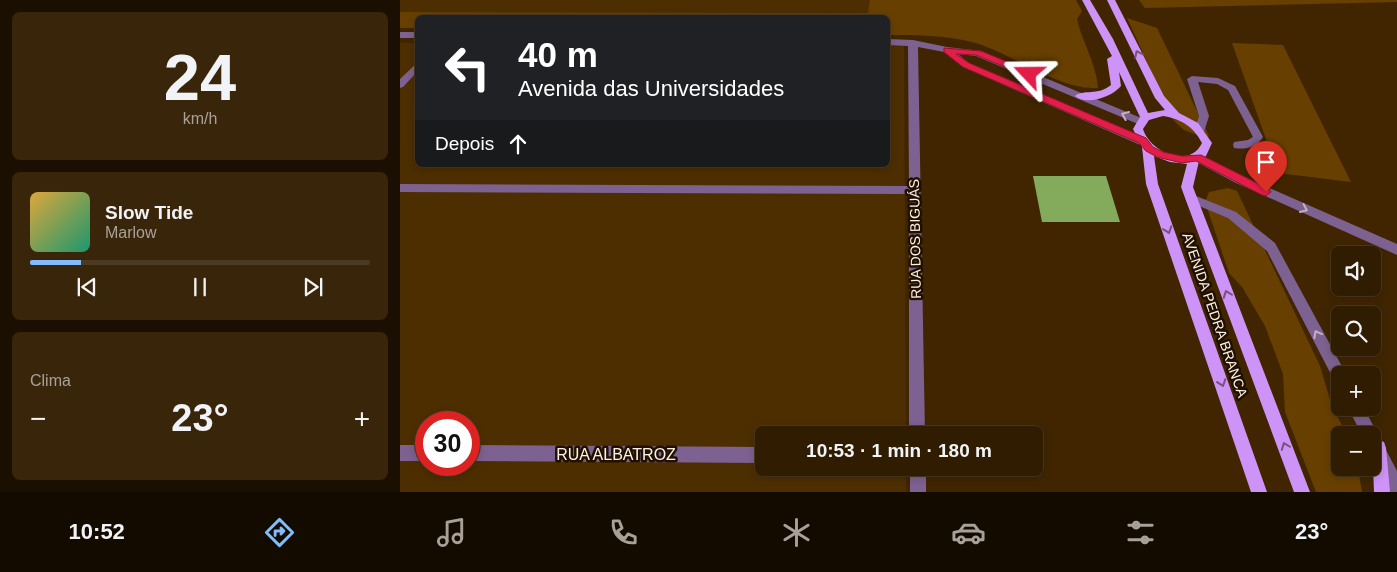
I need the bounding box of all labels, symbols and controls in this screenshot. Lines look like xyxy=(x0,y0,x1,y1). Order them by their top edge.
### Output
icon: left xyxy=(435,35,500,100)
text: 40 m xyxy=(518,35,598,74)
text: 24 xyxy=(164,41,236,114)
position arrow xyxy=(1002,47,1054,99)
one-way arrow xyxy=(1134,50,1144,59)
text: Avenida das Universidades xyxy=(518,76,784,101)
text: km/h xyxy=(183,110,217,127)
one-way arrow xyxy=(1121,110,1130,121)
icon: ahead xyxy=(504,130,532,158)
text: Depois xyxy=(435,133,494,154)
pin xyxy=(1245,141,1287,192)
icon: arrive xyxy=(1252,148,1280,176)
street label: RUA DOS BIGUÁS xyxy=(906,179,924,299)
text: Slow Tide xyxy=(105,202,193,223)
one-way arrow xyxy=(1299,203,1308,214)
text: Marlow xyxy=(105,224,157,241)
one-way arrow xyxy=(1162,225,1172,234)
street label: AVENIDA PEDRA BRANCA xyxy=(1179,230,1251,400)
map controls xyxy=(1331,246,1381,476)
button: sound xyxy=(1331,246,1381,296)
icon: previous xyxy=(73,273,101,301)
icon: pause xyxy=(186,273,214,301)
icon: next xyxy=(299,273,327,301)
one-way arrow xyxy=(1223,291,1233,299)
button: search xyxy=(1331,306,1381,356)
one-way arrow xyxy=(1313,330,1323,339)
button: + xyxy=(1331,366,1381,416)
text: Clima xyxy=(30,372,71,389)
one-way arrow xyxy=(1216,379,1226,387)
text: 23° xyxy=(171,397,229,439)
text: − xyxy=(30,403,46,434)
text: + xyxy=(354,403,370,434)
speed limit sign: 30 xyxy=(415,411,480,476)
button: − xyxy=(1331,426,1381,476)
text: 10:53 · 1 min · 180 m xyxy=(806,440,992,461)
one-way arrow xyxy=(1281,443,1291,451)
street label: RUA ALBATROZ xyxy=(556,446,676,463)
icon: directions xyxy=(262,515,297,550)
icon: music xyxy=(434,515,469,550)
icon: phone xyxy=(606,515,641,550)
icon: climate xyxy=(779,515,814,550)
icon: car xyxy=(951,515,986,550)
icon: filters xyxy=(1123,515,1158,550)
text: 10:52 xyxy=(69,519,125,544)
text: 23° xyxy=(1295,519,1328,544)

